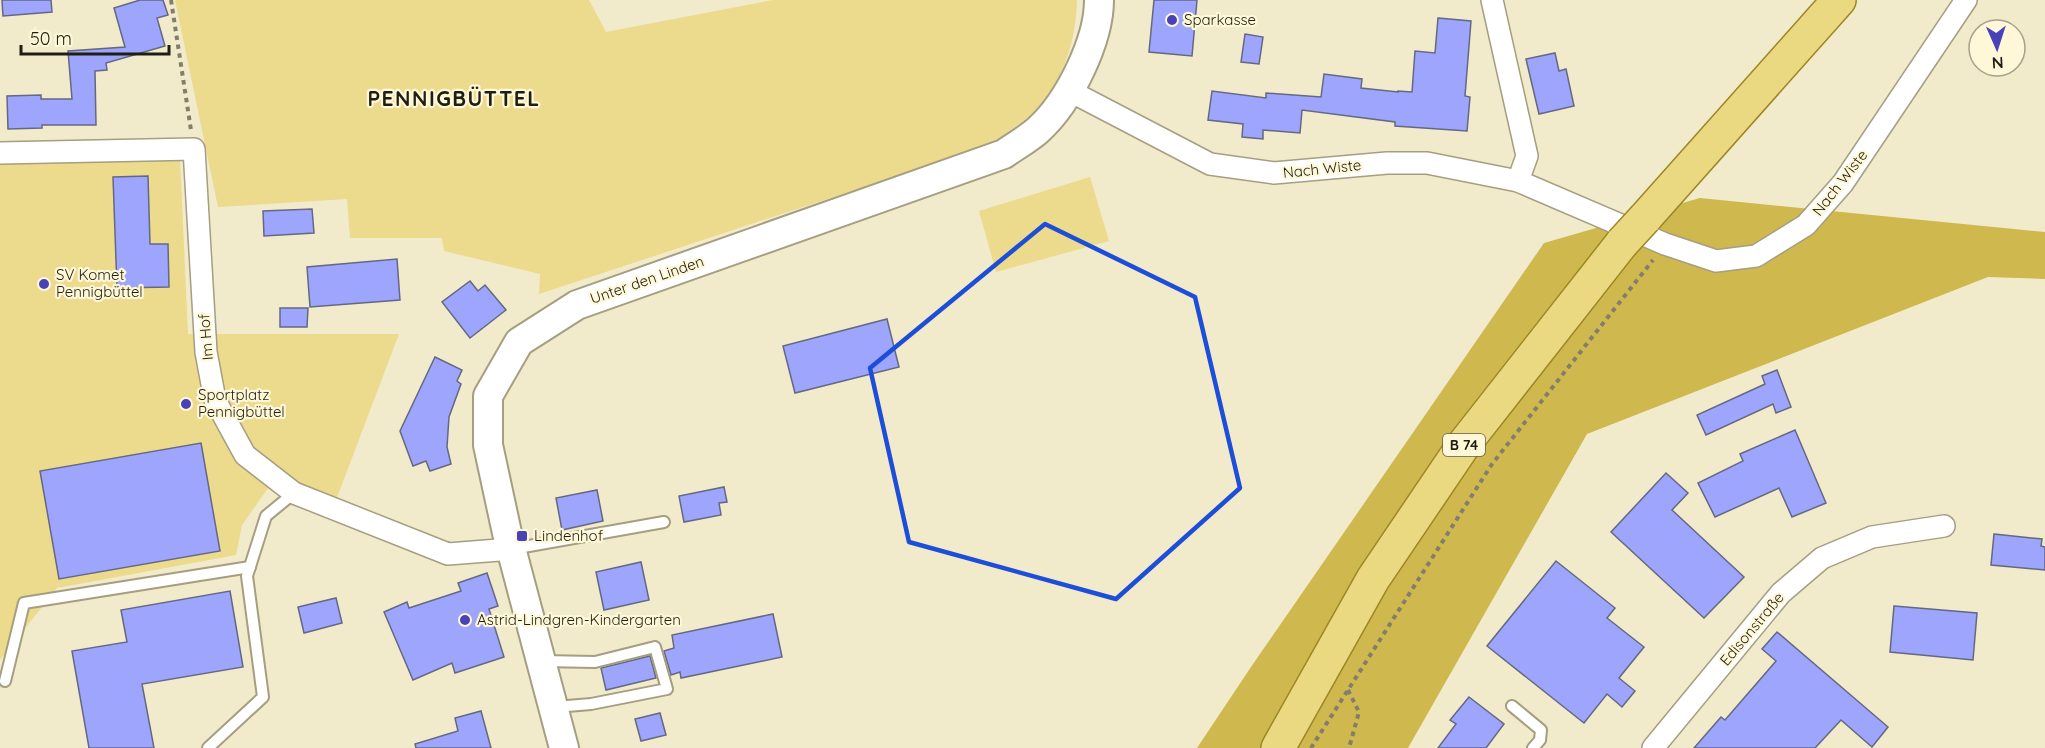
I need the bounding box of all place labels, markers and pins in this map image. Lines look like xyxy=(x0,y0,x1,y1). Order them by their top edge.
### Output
place label: Sparkasse xyxy=(1184,10,1256,29)
marker: Sparkasse xyxy=(1165,13,1179,27)
place label: SV Komet Pennigbüttel xyxy=(56,265,143,301)
marker: SV Komet Pennigbüttel xyxy=(37,277,51,291)
place label: Sportplatz Pennigbüttel xyxy=(198,385,285,421)
marker: Sportplatz Pennigbüttel xyxy=(179,397,193,411)
place label: Lindenhof xyxy=(534,526,604,545)
marker: Lindenhof xyxy=(515,529,529,543)
place label: Astrid-Lindgren-Kindergarten xyxy=(477,610,681,629)
marker: Astrid-Lindgren-Kindergarten xyxy=(458,613,472,627)

